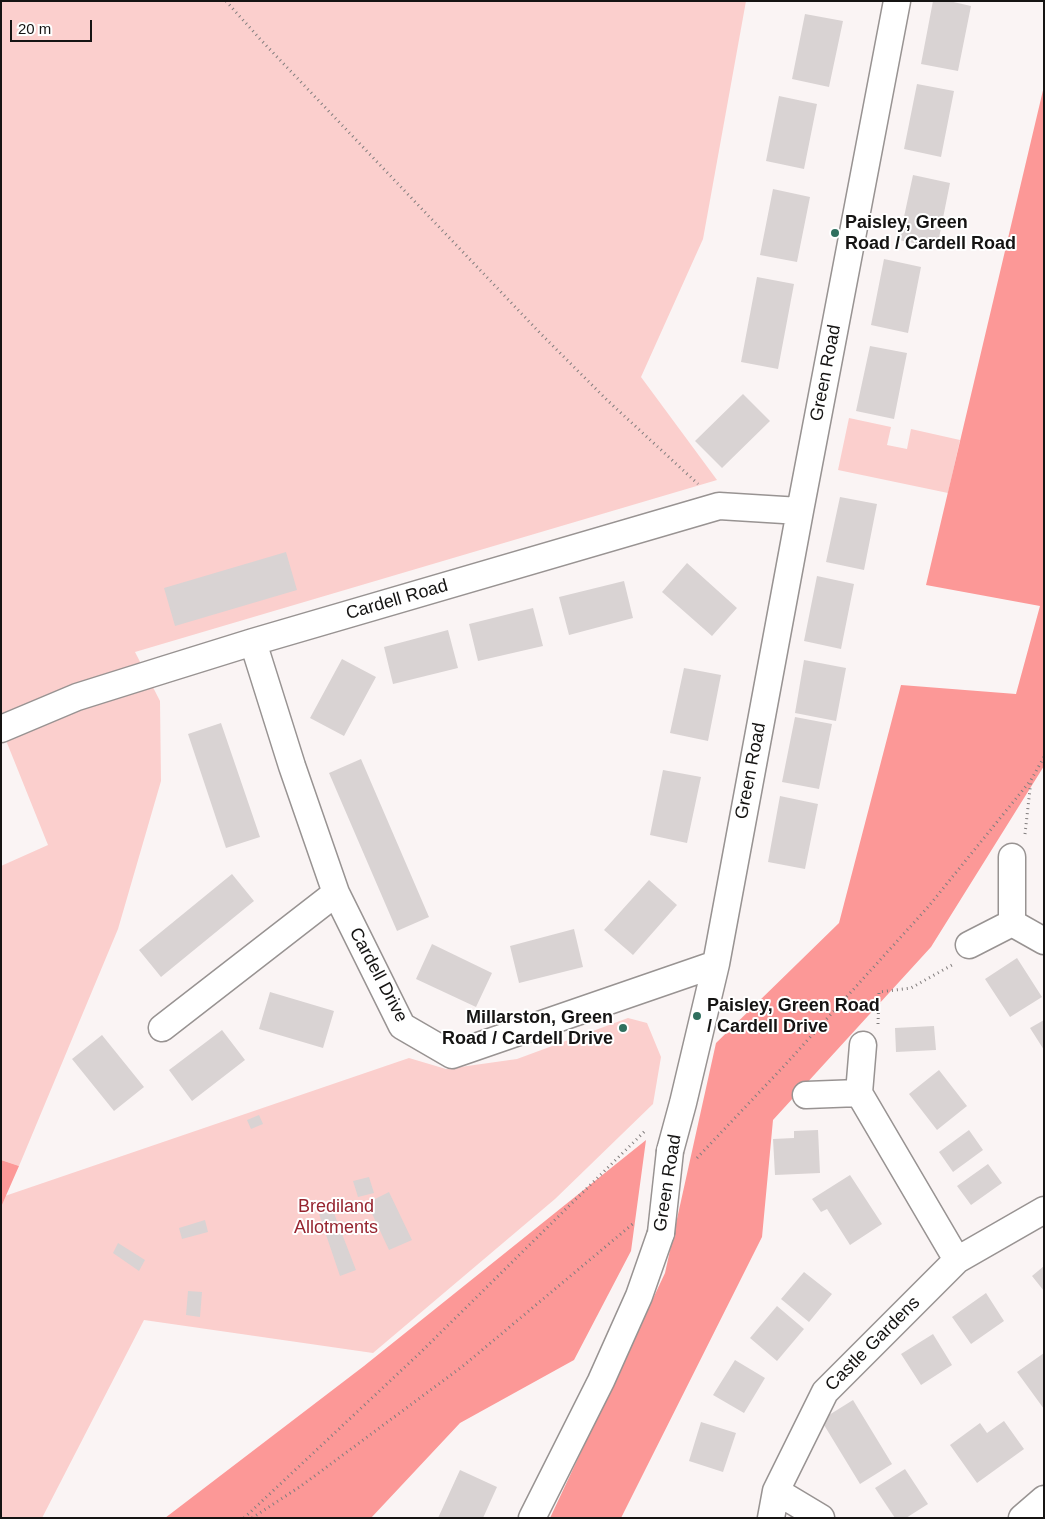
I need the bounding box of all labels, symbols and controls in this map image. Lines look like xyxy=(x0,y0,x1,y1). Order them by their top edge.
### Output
scale bar xyxy=(12,10,95,42)
text: 20 m xyxy=(18,20,51,37)
place label: Paisley, Green Road / Cardell Road xyxy=(845,212,1016,254)
marker: Paisley, Green Road / Cardell Road xyxy=(829,227,841,239)
street label: Green Road xyxy=(806,323,846,423)
street label: Cardell Road xyxy=(344,575,450,625)
street label: Green Road xyxy=(731,721,771,821)
street label: Cardell Drive xyxy=(344,924,412,1026)
place label: Paisley, Green Road / Cardell Drive xyxy=(707,995,880,1038)
place label: Millarston, Green Road / Cardell Drive xyxy=(442,1007,613,1050)
marker: Paisley, Green Road / Cardell Drive xyxy=(691,1010,703,1022)
marker: Millarston, Green Road / Cardell Drive xyxy=(617,1022,629,1034)
street label: Green Road xyxy=(650,1133,686,1233)
park label: Brediland Allotments xyxy=(294,1196,378,1238)
street label: Castle Gardens xyxy=(821,1292,925,1396)

